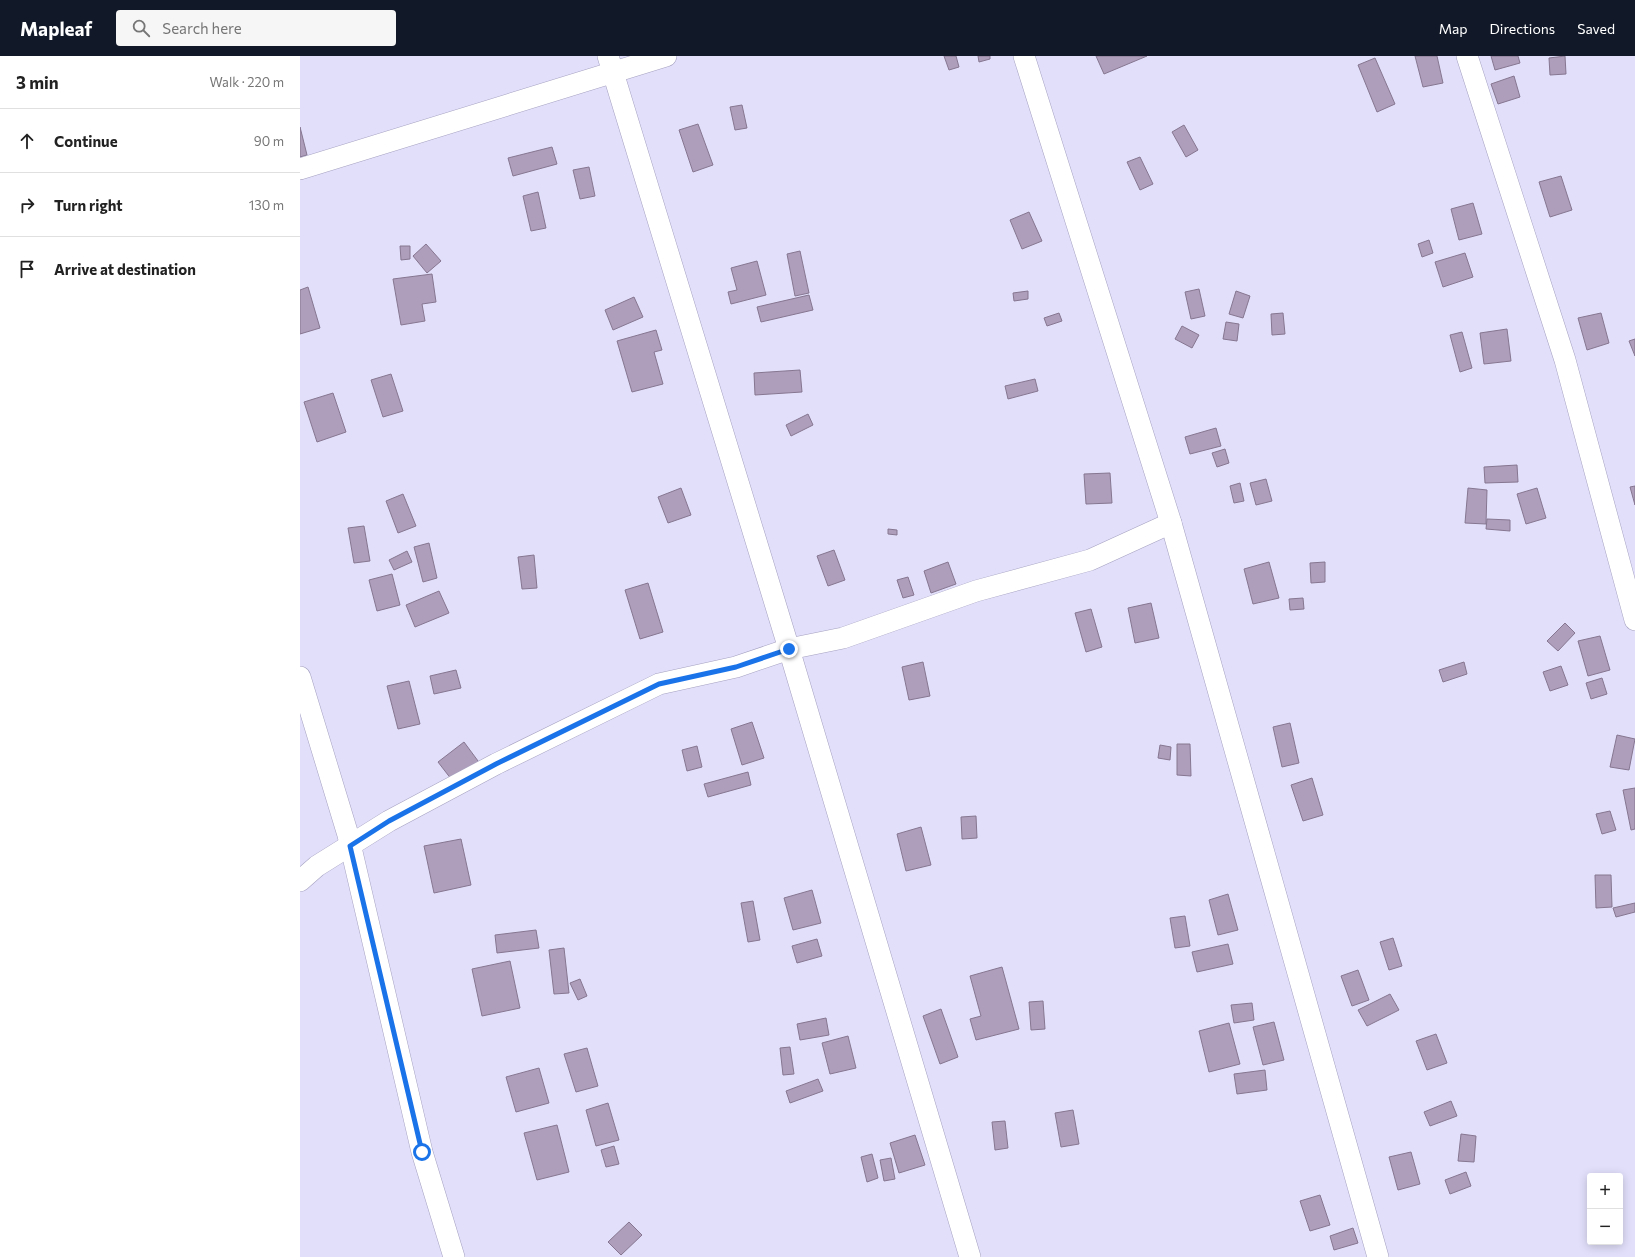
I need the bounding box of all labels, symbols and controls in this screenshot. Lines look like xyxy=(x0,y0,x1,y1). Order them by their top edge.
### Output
search box xyxy=(116,10,396,46)
text: Mapleaf xyxy=(20,17,92,40)
icon: search xyxy=(130,17,152,39)
text: Search here xyxy=(162,19,242,37)
text: Map xyxy=(1439,20,1468,37)
text: Directions xyxy=(1490,20,1555,37)
text: Saved xyxy=(1577,20,1615,37)
text: 3 min xyxy=(16,72,59,93)
text: Walk · 220 m xyxy=(210,74,284,90)
icon: ahead xyxy=(16,130,38,152)
text: Continue xyxy=(54,132,118,150)
text: 90 m xyxy=(254,133,284,149)
icon: right xyxy=(16,194,38,216)
text: Turn right xyxy=(54,196,123,214)
text: 130 m xyxy=(249,197,284,213)
icon: arrive xyxy=(16,258,38,280)
text: Arrive at destination xyxy=(54,260,196,278)
route end xyxy=(780,640,798,658)
route start xyxy=(413,1143,431,1161)
map controls xyxy=(1587,1173,1623,1245)
button: + xyxy=(1587,1173,1623,1209)
button: − xyxy=(1587,1209,1623,1245)

